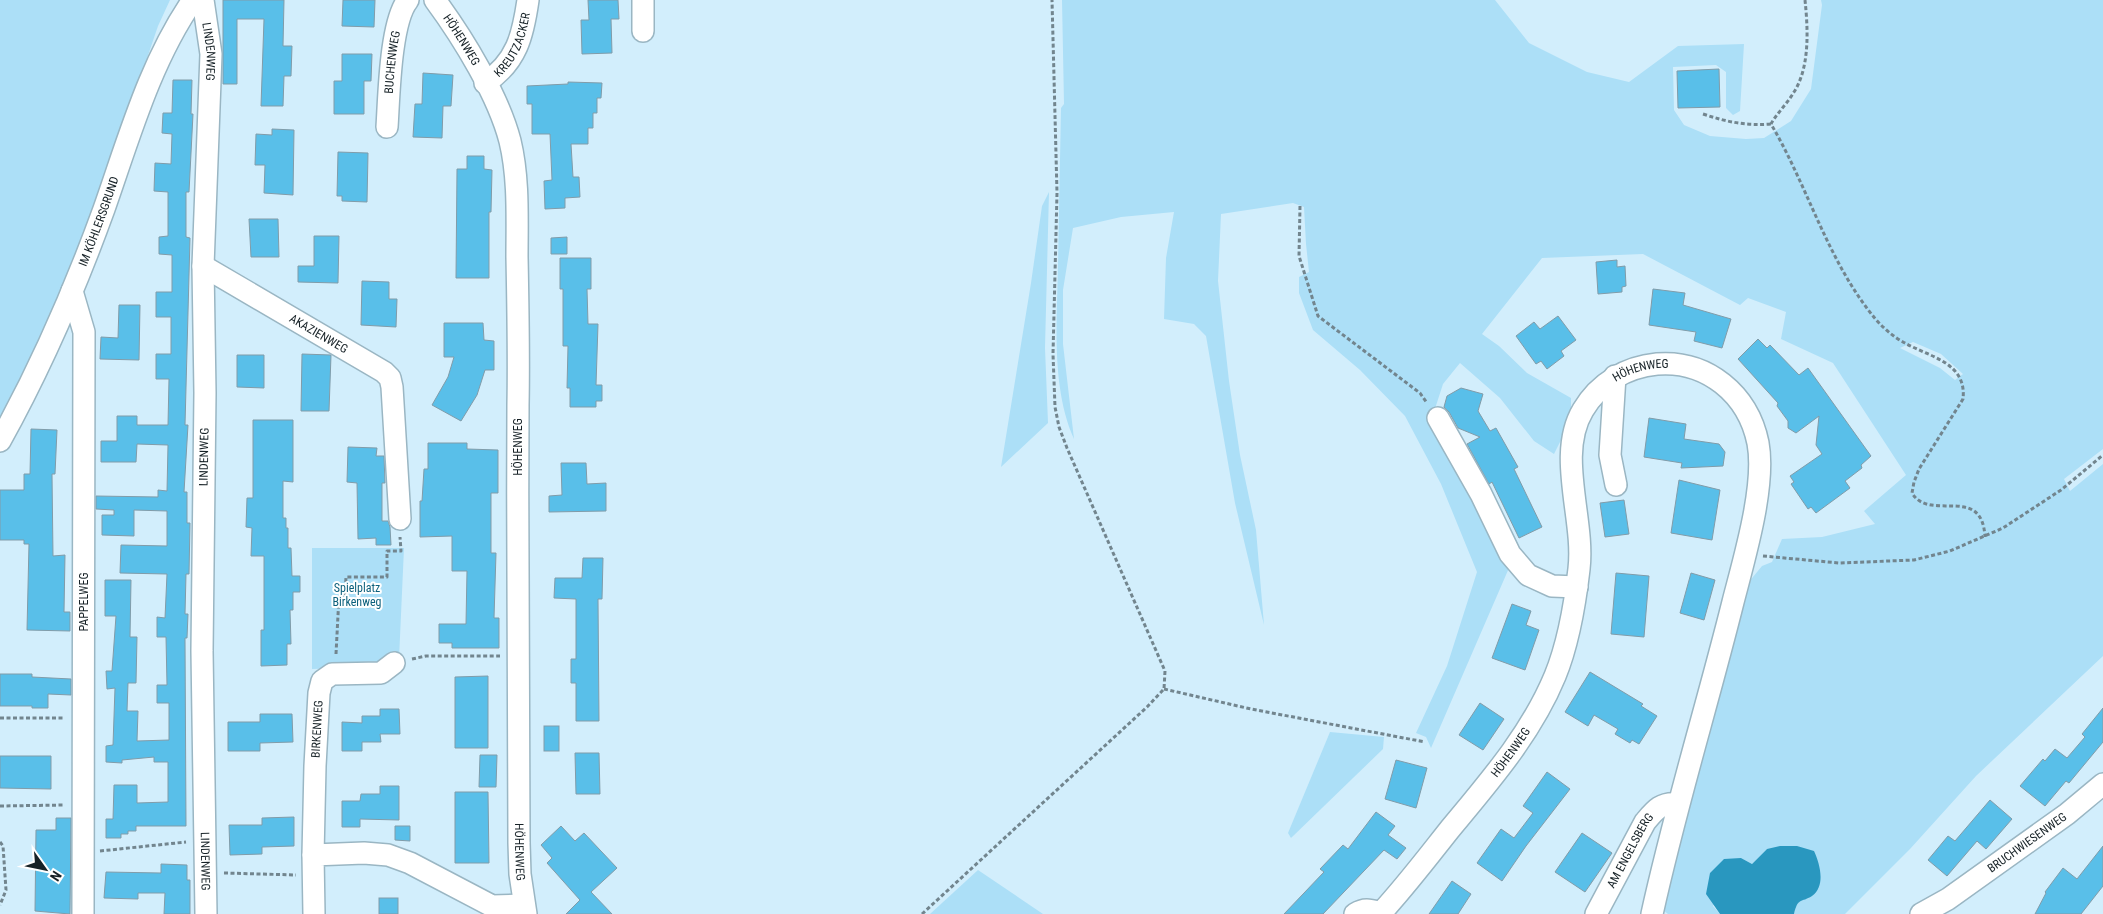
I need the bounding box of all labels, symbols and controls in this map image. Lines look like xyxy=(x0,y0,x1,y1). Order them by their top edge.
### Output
street label: KREUTZACKER xyxy=(491,11,533,80)
street label: HÖHENWEG xyxy=(440,12,483,68)
street label: LINDENWEG xyxy=(199,21,218,81)
street label: BUCHENWEG xyxy=(382,29,403,94)
street label: IM KÖHLERSGRUND xyxy=(76,175,122,268)
street label: AKAZIENWEG xyxy=(287,311,350,356)
street label: HÖHENWEG xyxy=(1610,357,1669,385)
street label: HÖHENWEG xyxy=(510,418,525,476)
street label: LINDENWEG xyxy=(196,428,212,486)
street label: PAPPELWEG xyxy=(77,572,91,632)
park label: Spielplatz Birkenweg xyxy=(332,581,382,609)
street label: BIRKENWEG xyxy=(308,700,326,758)
street label: HÖHENWEG xyxy=(1488,725,1533,780)
street label: AM ENGELSBERG xyxy=(1604,810,1657,890)
street label: BRUCHWIESENWEG xyxy=(1985,810,2069,876)
street label: HÖHENWEG xyxy=(512,823,528,882)
street label: LINDENWEG xyxy=(198,832,213,891)
north arrow xyxy=(20,844,70,894)
text: N xyxy=(47,868,65,884)

